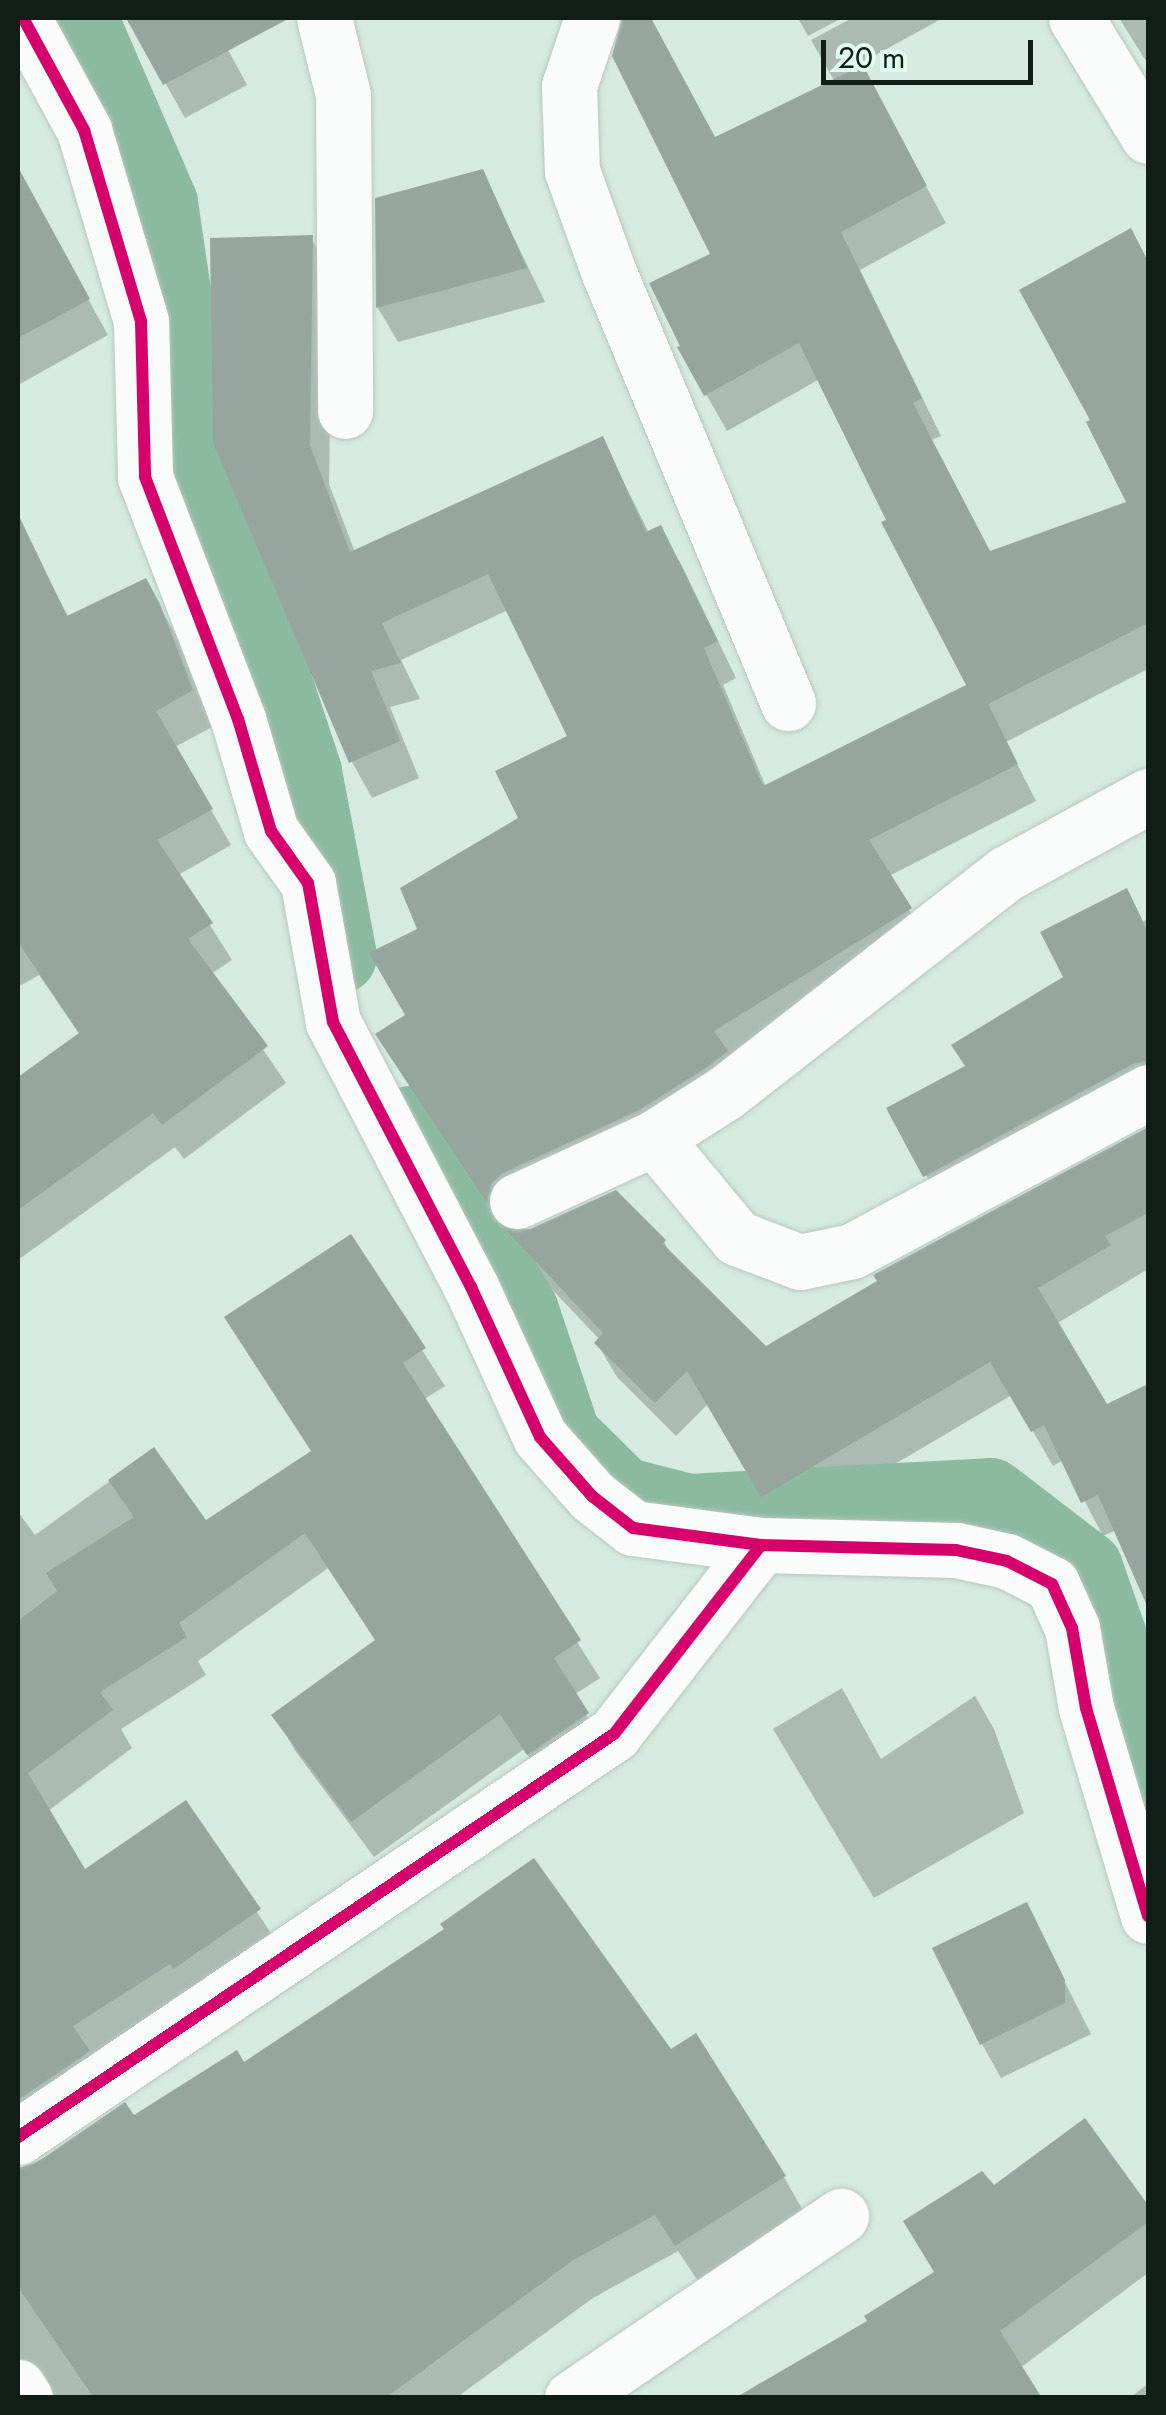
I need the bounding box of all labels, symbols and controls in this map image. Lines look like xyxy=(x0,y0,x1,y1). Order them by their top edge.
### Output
scale bar xyxy=(826,20,1038,82)
text: 20 m xyxy=(838,36,905,79)

